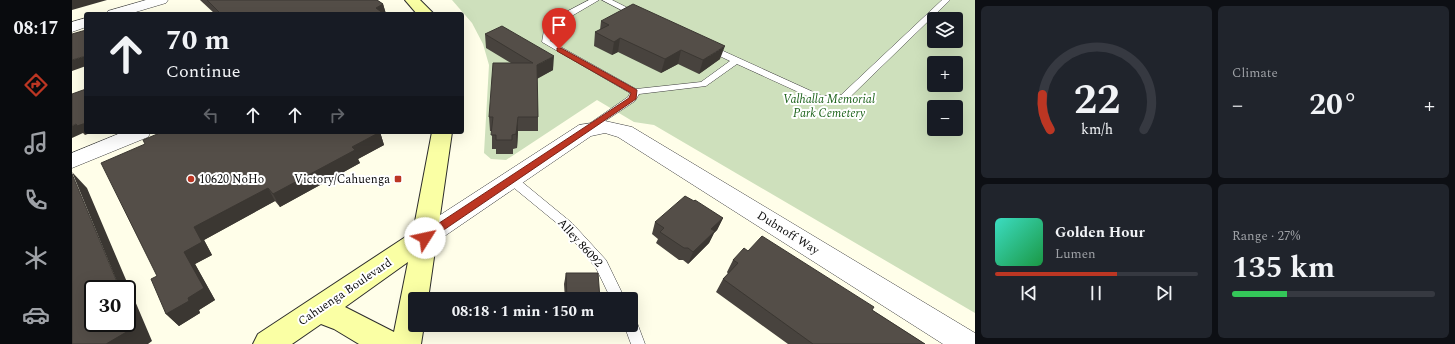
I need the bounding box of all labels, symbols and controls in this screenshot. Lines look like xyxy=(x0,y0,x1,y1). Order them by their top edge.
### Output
pin xyxy=(542,8,576,49)
map controls xyxy=(927,12,963,136)
button: layers xyxy=(927,12,963,48)
icon: arrive xyxy=(548,14,570,36)
text: 08:17 xyxy=(13,15,59,42)
text: 70 m xyxy=(166,19,230,62)
icon: ahead xyxy=(100,28,152,80)
button: + xyxy=(927,56,963,92)
text: Continue xyxy=(166,58,241,85)
text: Climate xyxy=(1232,63,1278,83)
text: 22 xyxy=(1073,69,1120,132)
icon: directions xyxy=(22,71,50,99)
text: 20° xyxy=(1309,82,1358,128)
text: − xyxy=(1232,89,1243,122)
text: + xyxy=(1424,89,1435,122)
park label: Valhalla Memorial Park Cemetery xyxy=(783,90,875,123)
button: − xyxy=(927,100,963,136)
icon: left xyxy=(200,104,222,126)
icon: ahead xyxy=(242,104,264,126)
icon: ahead xyxy=(284,104,306,126)
icon: right xyxy=(326,104,348,126)
text: km/h xyxy=(1080,119,1113,141)
icon: music xyxy=(22,129,50,157)
place label: 10620 NoHo xyxy=(199,170,264,189)
place label: Victory/Cahuenga xyxy=(294,170,390,189)
marker: 10620 NoHo xyxy=(186,174,196,184)
marker: Victory/Cahuenga xyxy=(393,174,403,184)
icon: phone xyxy=(22,186,50,214)
street label: Dubnoff Way xyxy=(753,206,824,260)
street label: Alley 86092 xyxy=(553,214,607,272)
position arrow xyxy=(404,217,446,259)
text: Golden Hour xyxy=(1055,221,1145,244)
text: Range · 27% xyxy=(1232,226,1300,246)
icon: climate xyxy=(22,244,50,272)
text: Lumen xyxy=(1055,244,1096,264)
text: 135 km xyxy=(1232,245,1335,291)
street label: Cahuenga Boulevard xyxy=(294,253,396,331)
speed limit sign: 30 xyxy=(84,280,136,332)
icon: previous xyxy=(1018,282,1040,304)
icon: pause xyxy=(1085,282,1107,304)
icon: next xyxy=(1153,282,1175,304)
text: 08:18 · 1 min · 150 m xyxy=(452,300,594,323)
icon: car xyxy=(22,301,50,329)

